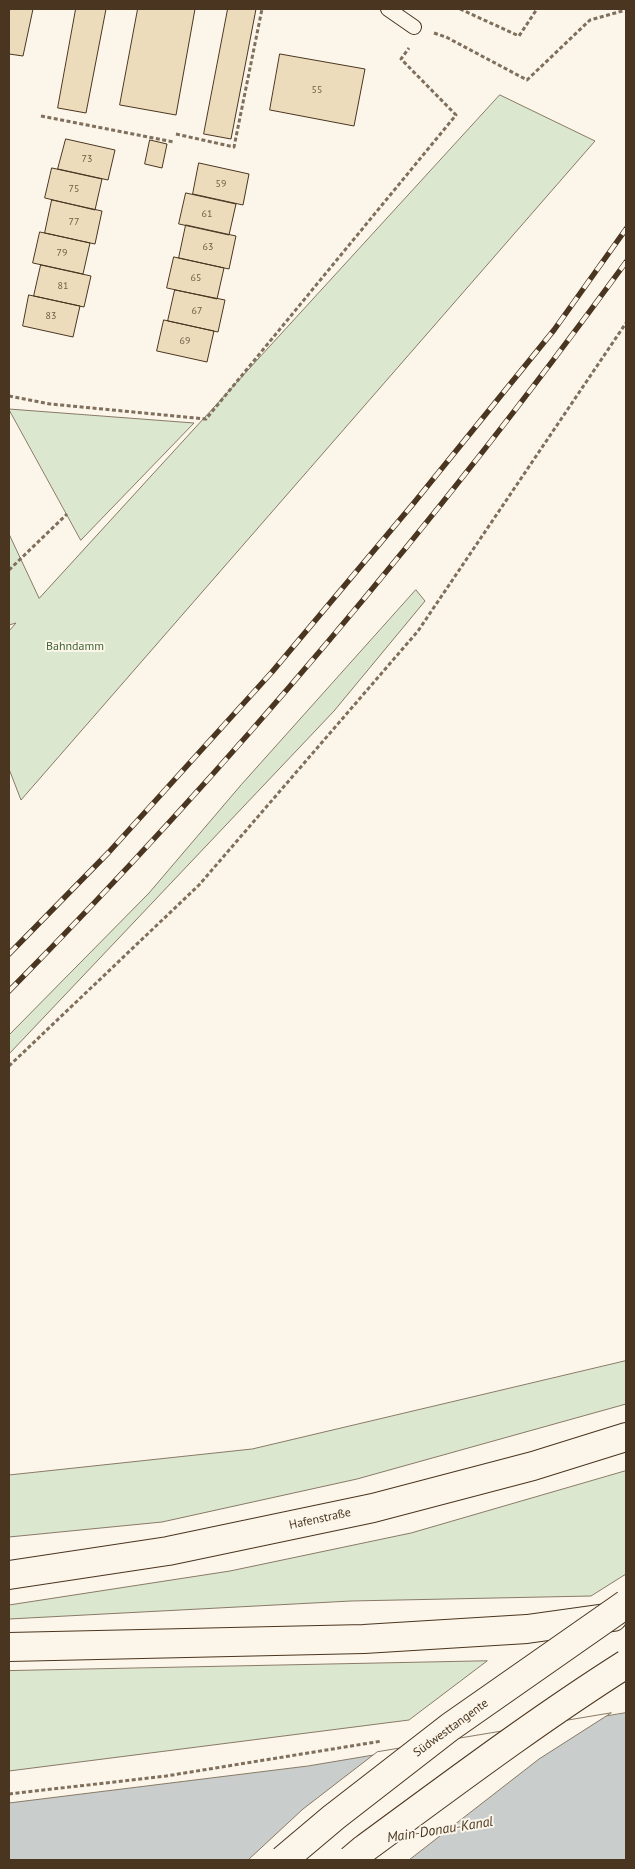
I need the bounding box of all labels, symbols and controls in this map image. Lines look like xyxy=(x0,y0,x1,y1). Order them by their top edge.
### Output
house number: 55 xyxy=(312,84,322,96)
house number: 73 xyxy=(82,153,92,165)
house number: 59 xyxy=(216,178,226,190)
house number: 75 xyxy=(69,183,79,195)
house number: 61 xyxy=(202,208,212,220)
house number: 77 xyxy=(69,216,79,228)
house number: 63 xyxy=(203,241,213,253)
house number: 79 xyxy=(57,247,67,259)
house number: 65 xyxy=(191,272,201,284)
house number: 81 xyxy=(58,280,68,292)
house number: 67 xyxy=(192,305,202,317)
house number: 83 xyxy=(46,310,56,322)
house number: 69 xyxy=(180,335,190,347)
park label: Bahndamm xyxy=(46,640,104,654)
street label: Hafenstraße xyxy=(288,1505,352,1533)
street label: Südwesttangente xyxy=(411,1696,491,1760)
water label: Main-Donau-Kanal xyxy=(386,1813,494,1847)

